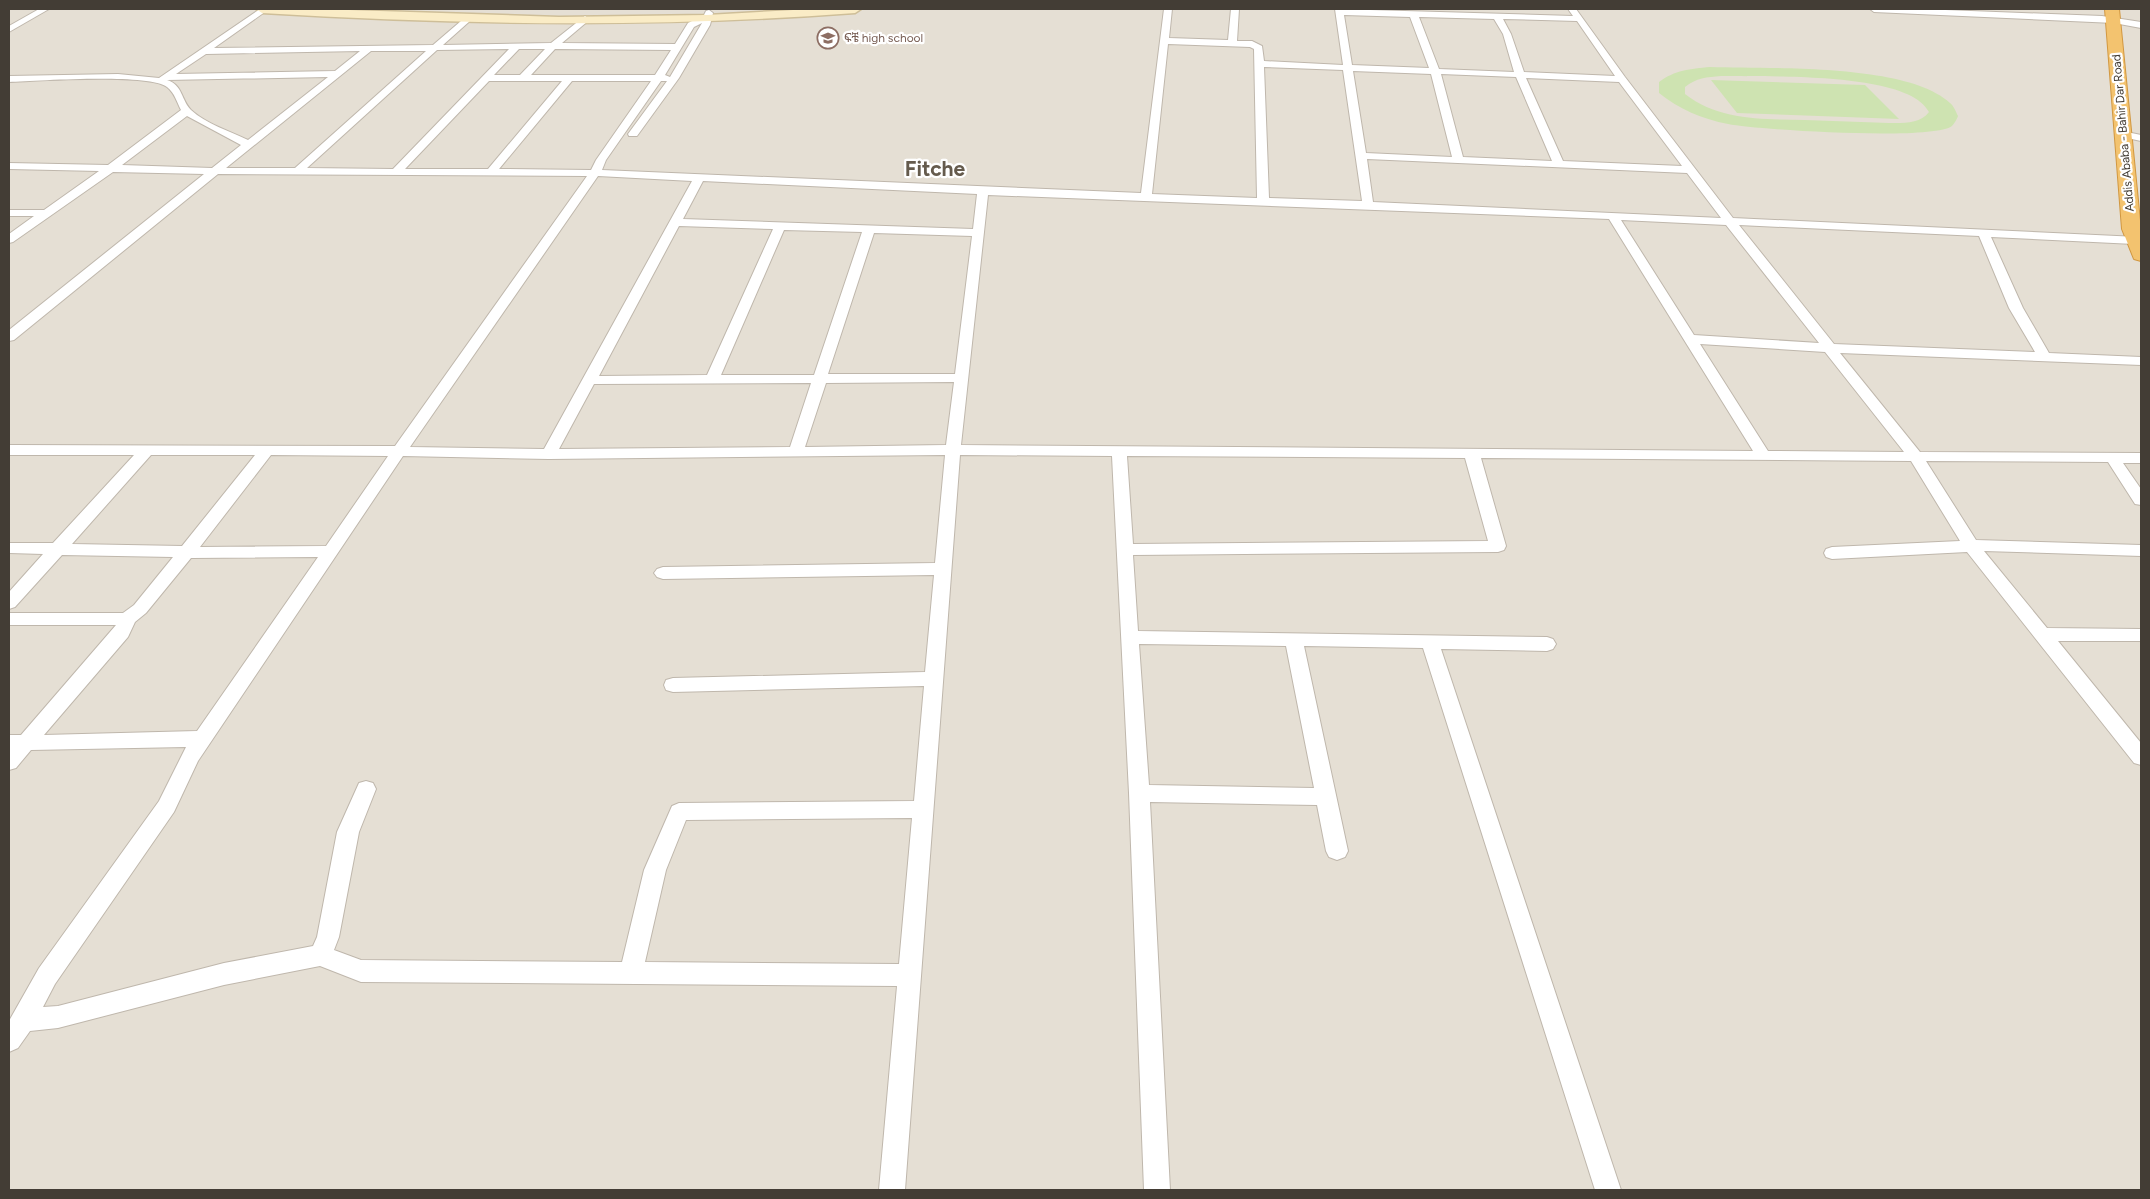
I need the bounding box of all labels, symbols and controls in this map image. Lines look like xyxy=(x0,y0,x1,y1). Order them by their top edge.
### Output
school or university icon: ፍቼ high school xyxy=(816,26,840,50)
place label: ፍቼ high school xyxy=(844,31,923,45)
street label: Addis Ababa - Bahir Dar Road xyxy=(2109,54,2137,212)
district label: Fitche xyxy=(905,156,966,181)

